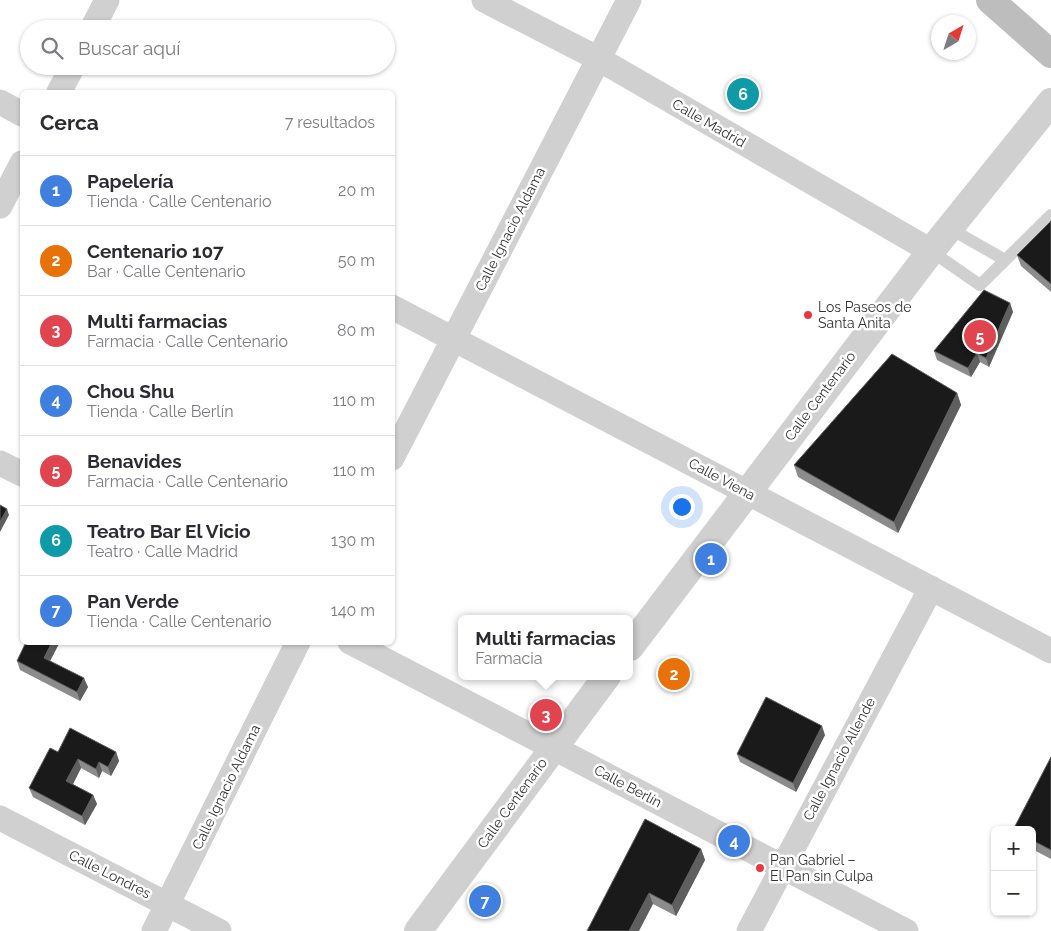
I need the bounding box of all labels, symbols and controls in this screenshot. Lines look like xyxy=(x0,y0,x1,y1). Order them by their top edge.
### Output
north arrow xyxy=(931,15,976,60)
search box xyxy=(20,20,395,75)
icon: search xyxy=(38,34,66,62)
text: Buscar aquí xyxy=(78,37,180,59)
pin: 6 xyxy=(727,75,759,113)
street label: Calle Madrid xyxy=(670,96,748,150)
text: Cerca xyxy=(40,110,99,135)
text: 7 resultados xyxy=(285,113,375,132)
street label: Calle Ignacio Aldama xyxy=(472,164,548,294)
text: Papelería xyxy=(87,170,174,192)
text: 1 xyxy=(52,181,60,200)
text: 20 m xyxy=(338,181,375,200)
text: Tienda · Calle Centenario xyxy=(87,192,272,211)
text: Centenario 107 xyxy=(87,240,224,262)
text: 2 xyxy=(51,251,61,270)
text: 50 m xyxy=(338,251,375,270)
text: Bar · Calle Centenario xyxy=(87,262,246,281)
place label: Los Paseos de Santa Anita xyxy=(818,299,912,331)
marker: Los Paseos de Santa Anita xyxy=(802,309,814,321)
text: Multi farmacias xyxy=(87,310,227,332)
pin: 5 xyxy=(964,317,996,355)
text: 3 xyxy=(52,321,60,340)
text: 80 m xyxy=(337,321,375,340)
text: Farmacia · Calle Centenario xyxy=(87,332,288,351)
street label: Calle Centenario xyxy=(781,348,859,444)
text: Chou Shu xyxy=(87,380,174,402)
text: 4 xyxy=(51,391,61,410)
text: 110 m xyxy=(333,391,375,410)
text: Tienda · Calle Berlín xyxy=(87,402,234,421)
text: Benavides xyxy=(87,450,182,472)
street label: Calle Viena xyxy=(686,455,758,503)
text: 5 xyxy=(52,461,60,480)
text: 110 m xyxy=(333,461,375,480)
text: Farmacia · Calle Centenario xyxy=(87,472,288,491)
your location xyxy=(669,494,695,520)
text: Teatro Bar El Vicio xyxy=(87,520,251,542)
text: 6 xyxy=(51,531,61,550)
text: 130 m xyxy=(331,531,375,550)
pin: 1 xyxy=(695,540,727,578)
text: Teatro · Calle Madrid xyxy=(87,542,238,561)
text: Pan Verde xyxy=(87,590,179,612)
text: 7 xyxy=(52,601,60,620)
text: 140 m xyxy=(331,601,375,620)
text: Tienda · Calle Centenario xyxy=(87,612,272,631)
popup xyxy=(458,615,633,680)
text: Multi farmacias xyxy=(475,627,616,649)
text: Farmacia xyxy=(475,649,542,668)
pin: 2 xyxy=(658,655,690,693)
street label: Calle Ignacio Allende xyxy=(800,695,878,823)
pin: 3 xyxy=(530,696,562,734)
street label: Calle Ignacio Aldama xyxy=(189,722,263,852)
street label: Calle Centenario xyxy=(474,755,550,851)
street label: Calle Berlín xyxy=(592,762,664,810)
pin: 4 xyxy=(718,822,750,860)
map controls xyxy=(991,826,1036,916)
button: + xyxy=(991,826,1036,871)
street label: Calle Londres xyxy=(66,847,154,902)
place label: Pan Gabriel – El Pan sin Culpa xyxy=(770,852,873,884)
marker: Pan Gabriel – El Pan sin Culpa xyxy=(754,862,766,874)
button: − xyxy=(991,871,1036,916)
pin: 7 xyxy=(469,882,501,920)

